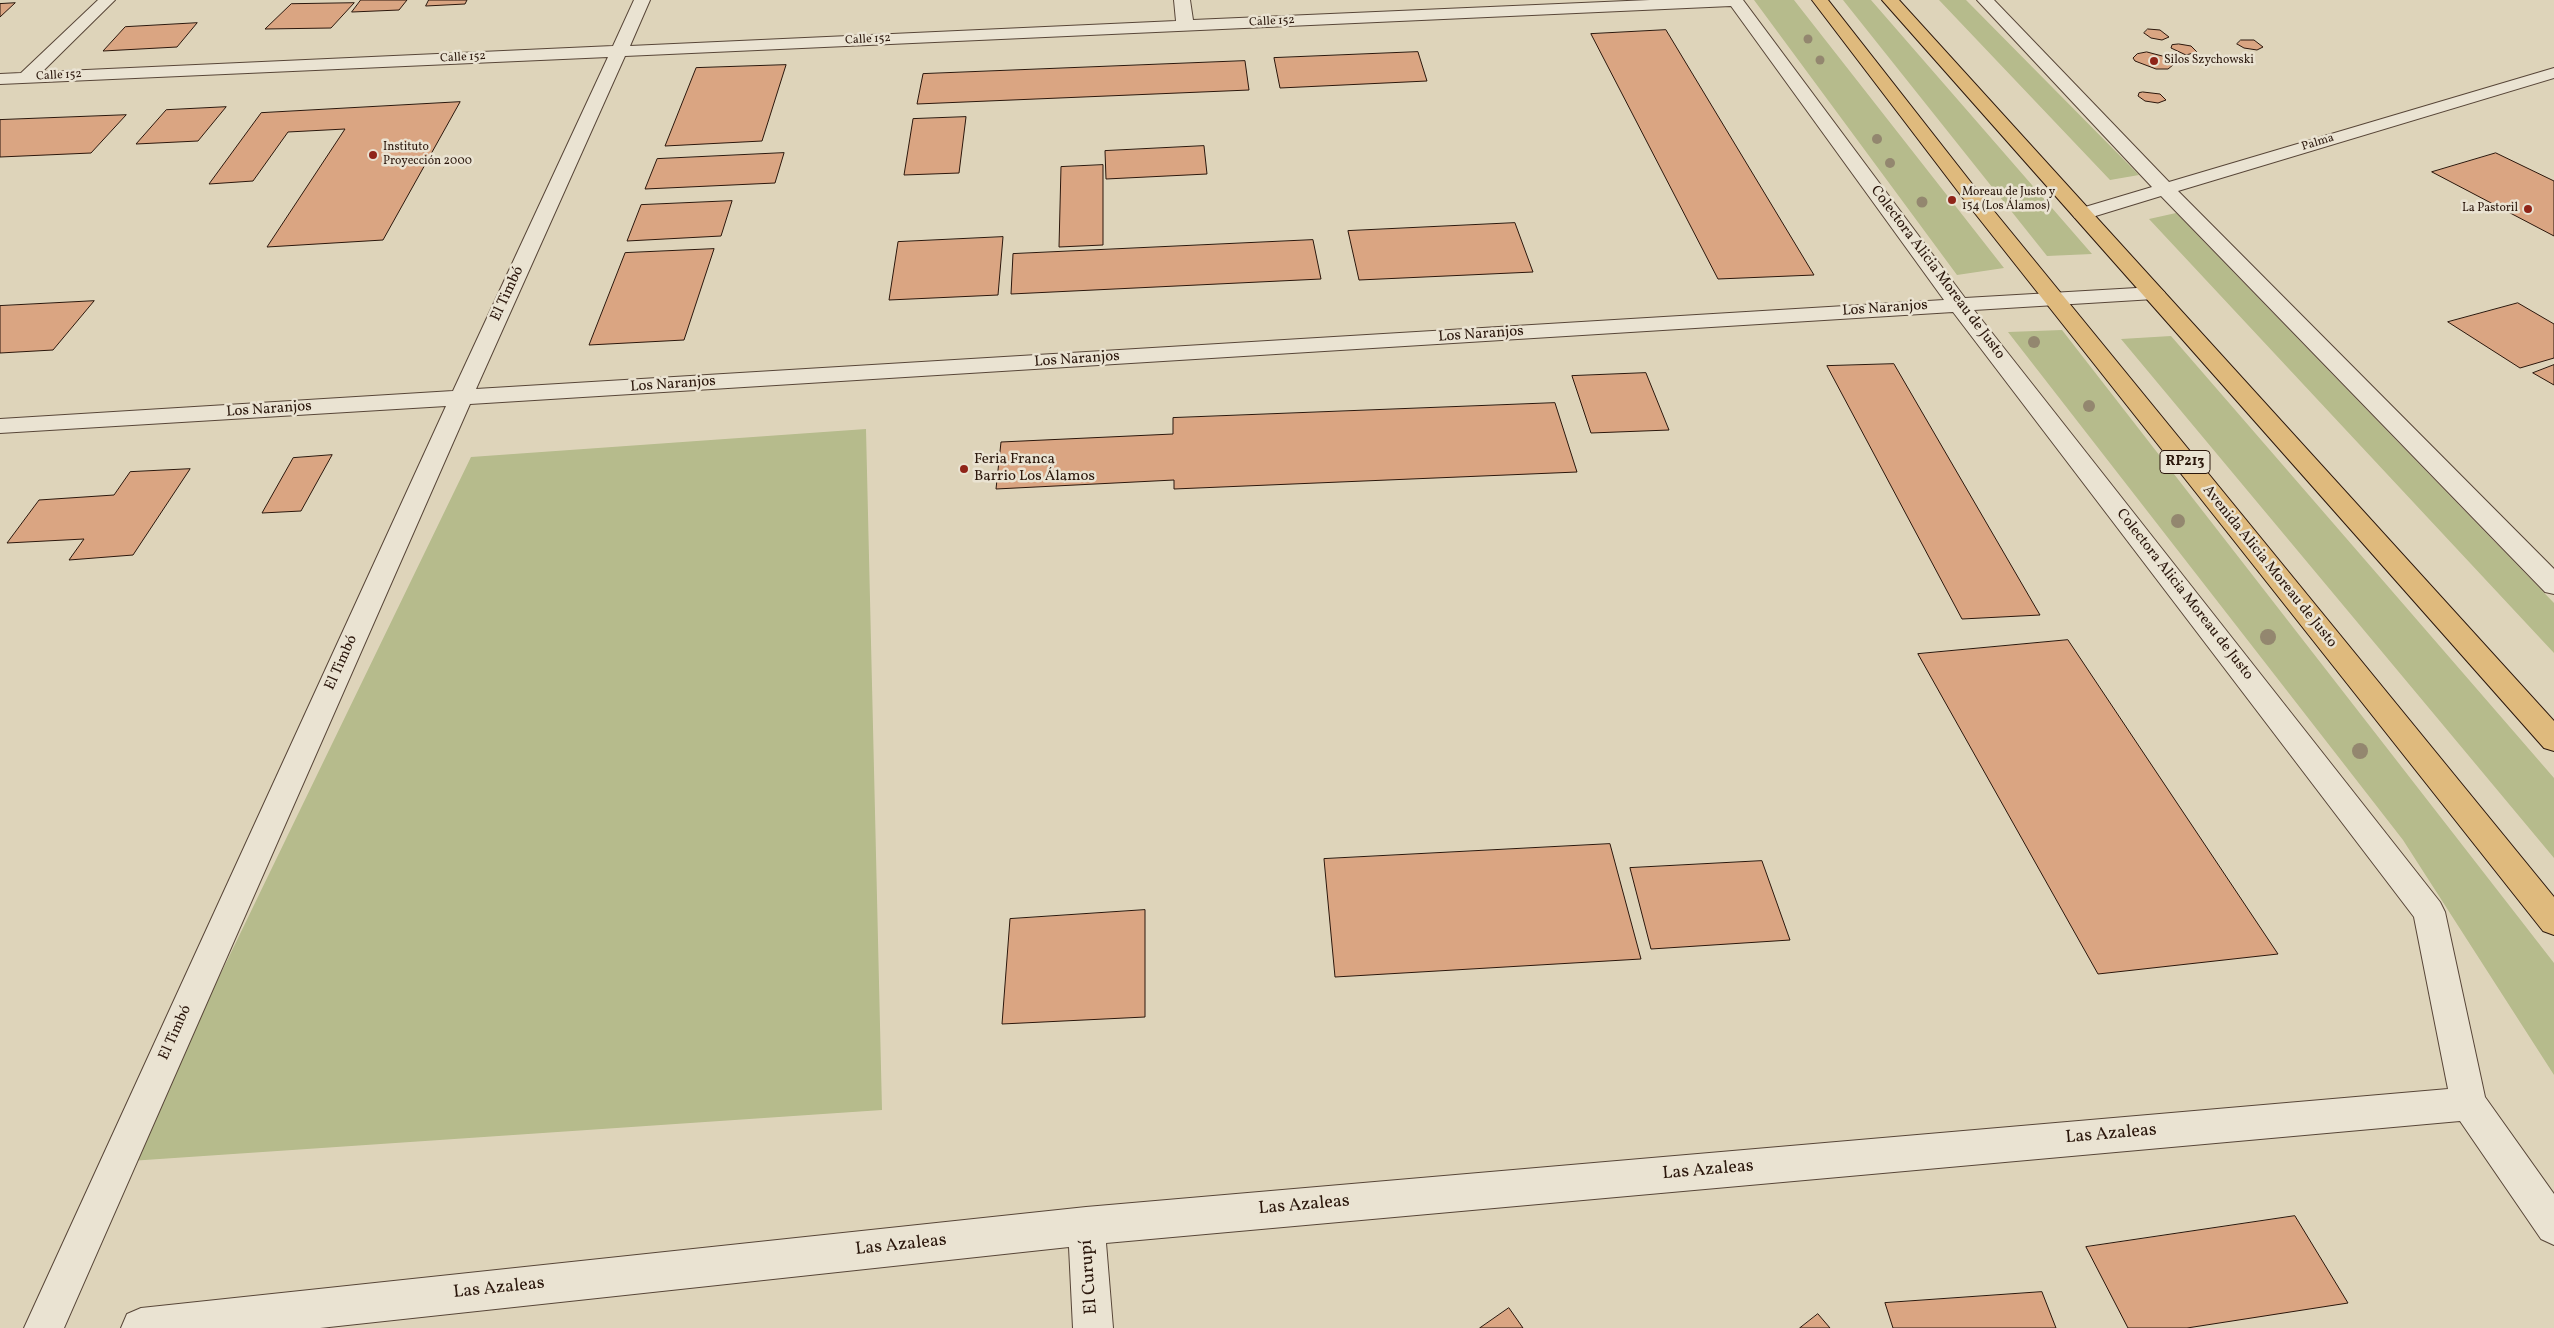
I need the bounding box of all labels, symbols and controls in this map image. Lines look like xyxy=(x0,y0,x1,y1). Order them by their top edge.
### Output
street label: Calle 152 xyxy=(1249,14,1295,30)
street label: Calle 152 xyxy=(845,32,891,48)
street label: Calle 152 xyxy=(440,50,486,66)
place label: Silos Szychowski xyxy=(2164,54,2254,68)
marker: Silos Szychowski xyxy=(2148,55,2160,67)
street label: Calle 152 xyxy=(36,68,82,84)
street label: Palma xyxy=(2300,131,2336,155)
place label: Instituto Proyección 2000 xyxy=(383,141,472,169)
marker: Instituto Proyección 2000 xyxy=(367,149,379,161)
street label: Colectora Alicia Moreau de Justo xyxy=(1866,183,2008,363)
place label: Moreau de Justo y 154 (Los Álamos) xyxy=(1962,186,2055,214)
marker: Moreau de Justo y 154 (Los Álamos) xyxy=(1946,194,1958,206)
place label: La Pastoril xyxy=(2462,202,2518,216)
marker: La Pastoril xyxy=(2522,203,2534,215)
street label: El Timbó xyxy=(487,264,529,324)
street label: Los Naranjos xyxy=(1842,297,1928,321)
street label: Los Naranjos xyxy=(1438,323,1524,347)
street label: Los Naranjos xyxy=(1034,348,1120,372)
street label: Los Naranjos xyxy=(630,373,716,397)
street label: Los Naranjos xyxy=(226,398,312,422)
place label: Feria Franca Barrio Los Álamos xyxy=(974,451,1095,486)
road number: RP213 xyxy=(2160,451,2210,474)
marker: Feria Franca Barrio Los Álamos xyxy=(958,463,970,475)
street label: Avenida Alicia Moreau de Justo xyxy=(2198,482,2340,652)
street label: Colectora Alicia Moreau de Justo xyxy=(2112,506,2256,684)
street label: El Timbó xyxy=(322,633,362,693)
street label: El Timbó xyxy=(156,1003,196,1063)
street label: Las Azaleas xyxy=(2064,1120,2158,1150)
street label: Las Azaleas xyxy=(1661,1156,1755,1186)
street label: Las Azaleas xyxy=(1257,1191,1351,1221)
street label: Las Azaleas xyxy=(854,1230,948,1262)
street label: El Curupí xyxy=(1077,1239,1103,1315)
street label: Las Azaleas xyxy=(452,1273,546,1305)

